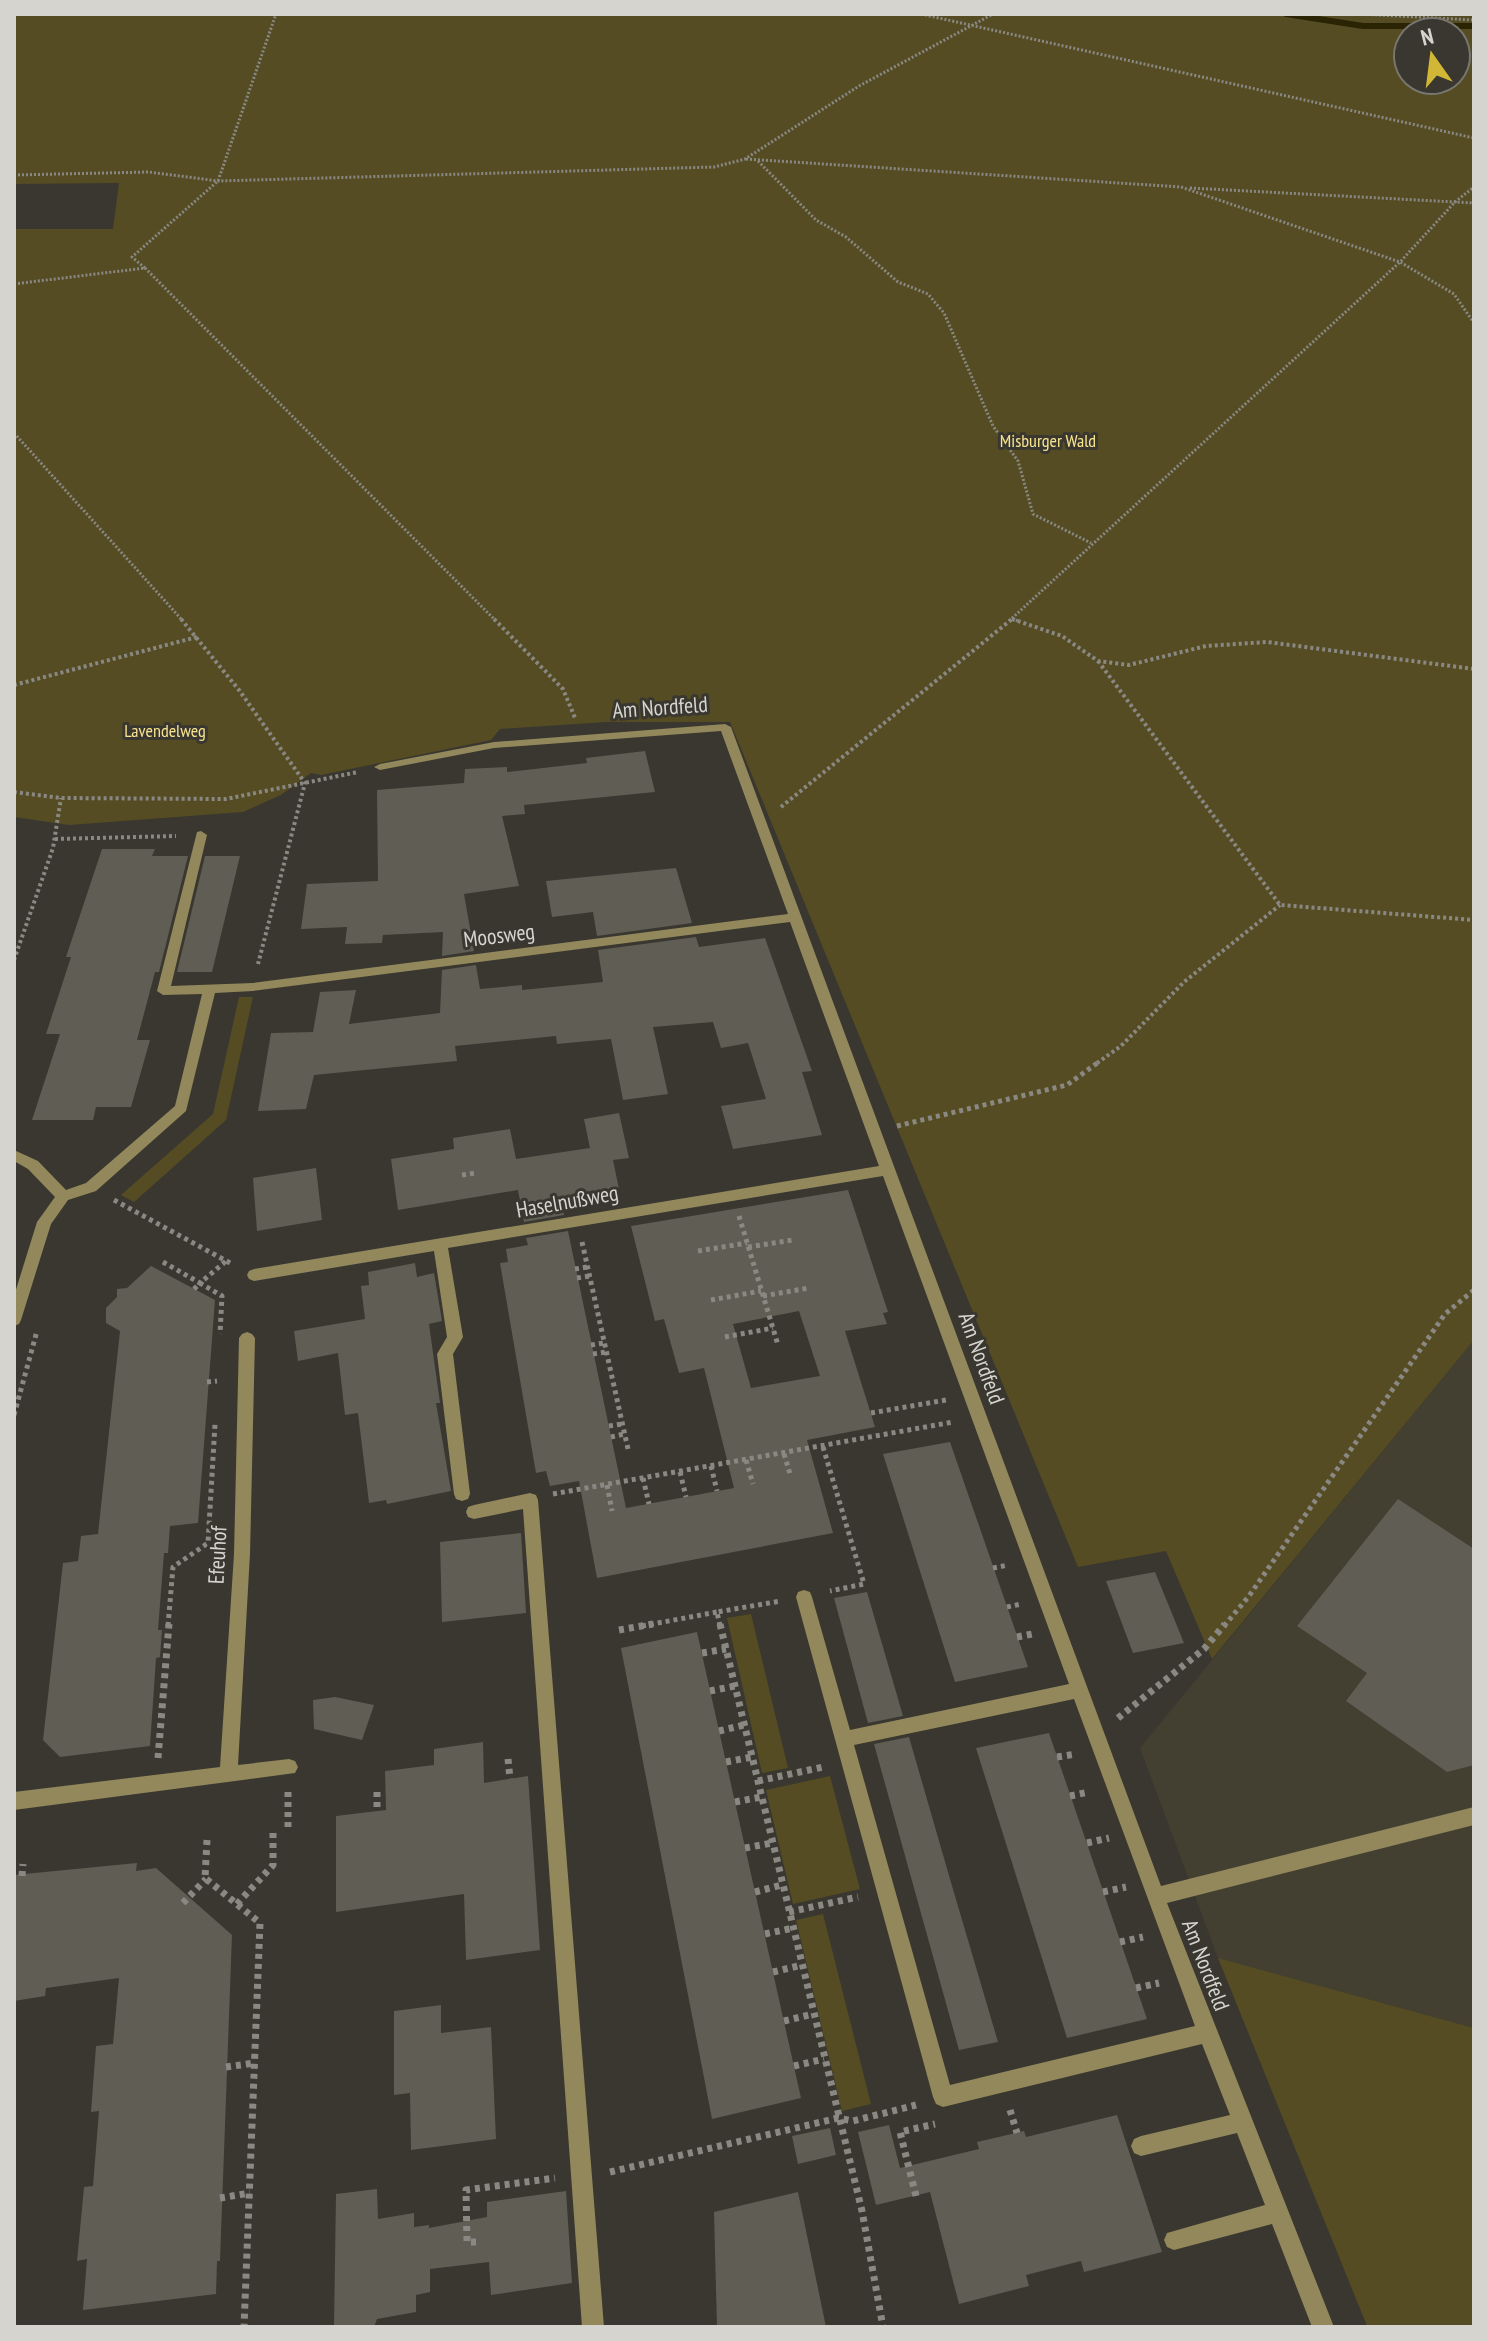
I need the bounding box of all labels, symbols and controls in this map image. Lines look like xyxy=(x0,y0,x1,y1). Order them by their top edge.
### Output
north arrow xyxy=(1392,16,1472,96)
text: N xyxy=(1418,22,1436,52)
park label: Misburger Wald xyxy=(1000,429,1096,452)
street label: Am Nordfeld xyxy=(611,690,709,724)
park label: Lavendelweg xyxy=(124,719,206,742)
street label: Moosweg xyxy=(462,917,536,953)
street label: Haselnußweg xyxy=(514,1178,620,1224)
street label: Am Nordfeld xyxy=(953,1308,1011,1408)
street label: Efeuhof xyxy=(201,1524,233,1585)
street label: Am Nordfeld xyxy=(1176,1915,1236,2015)

